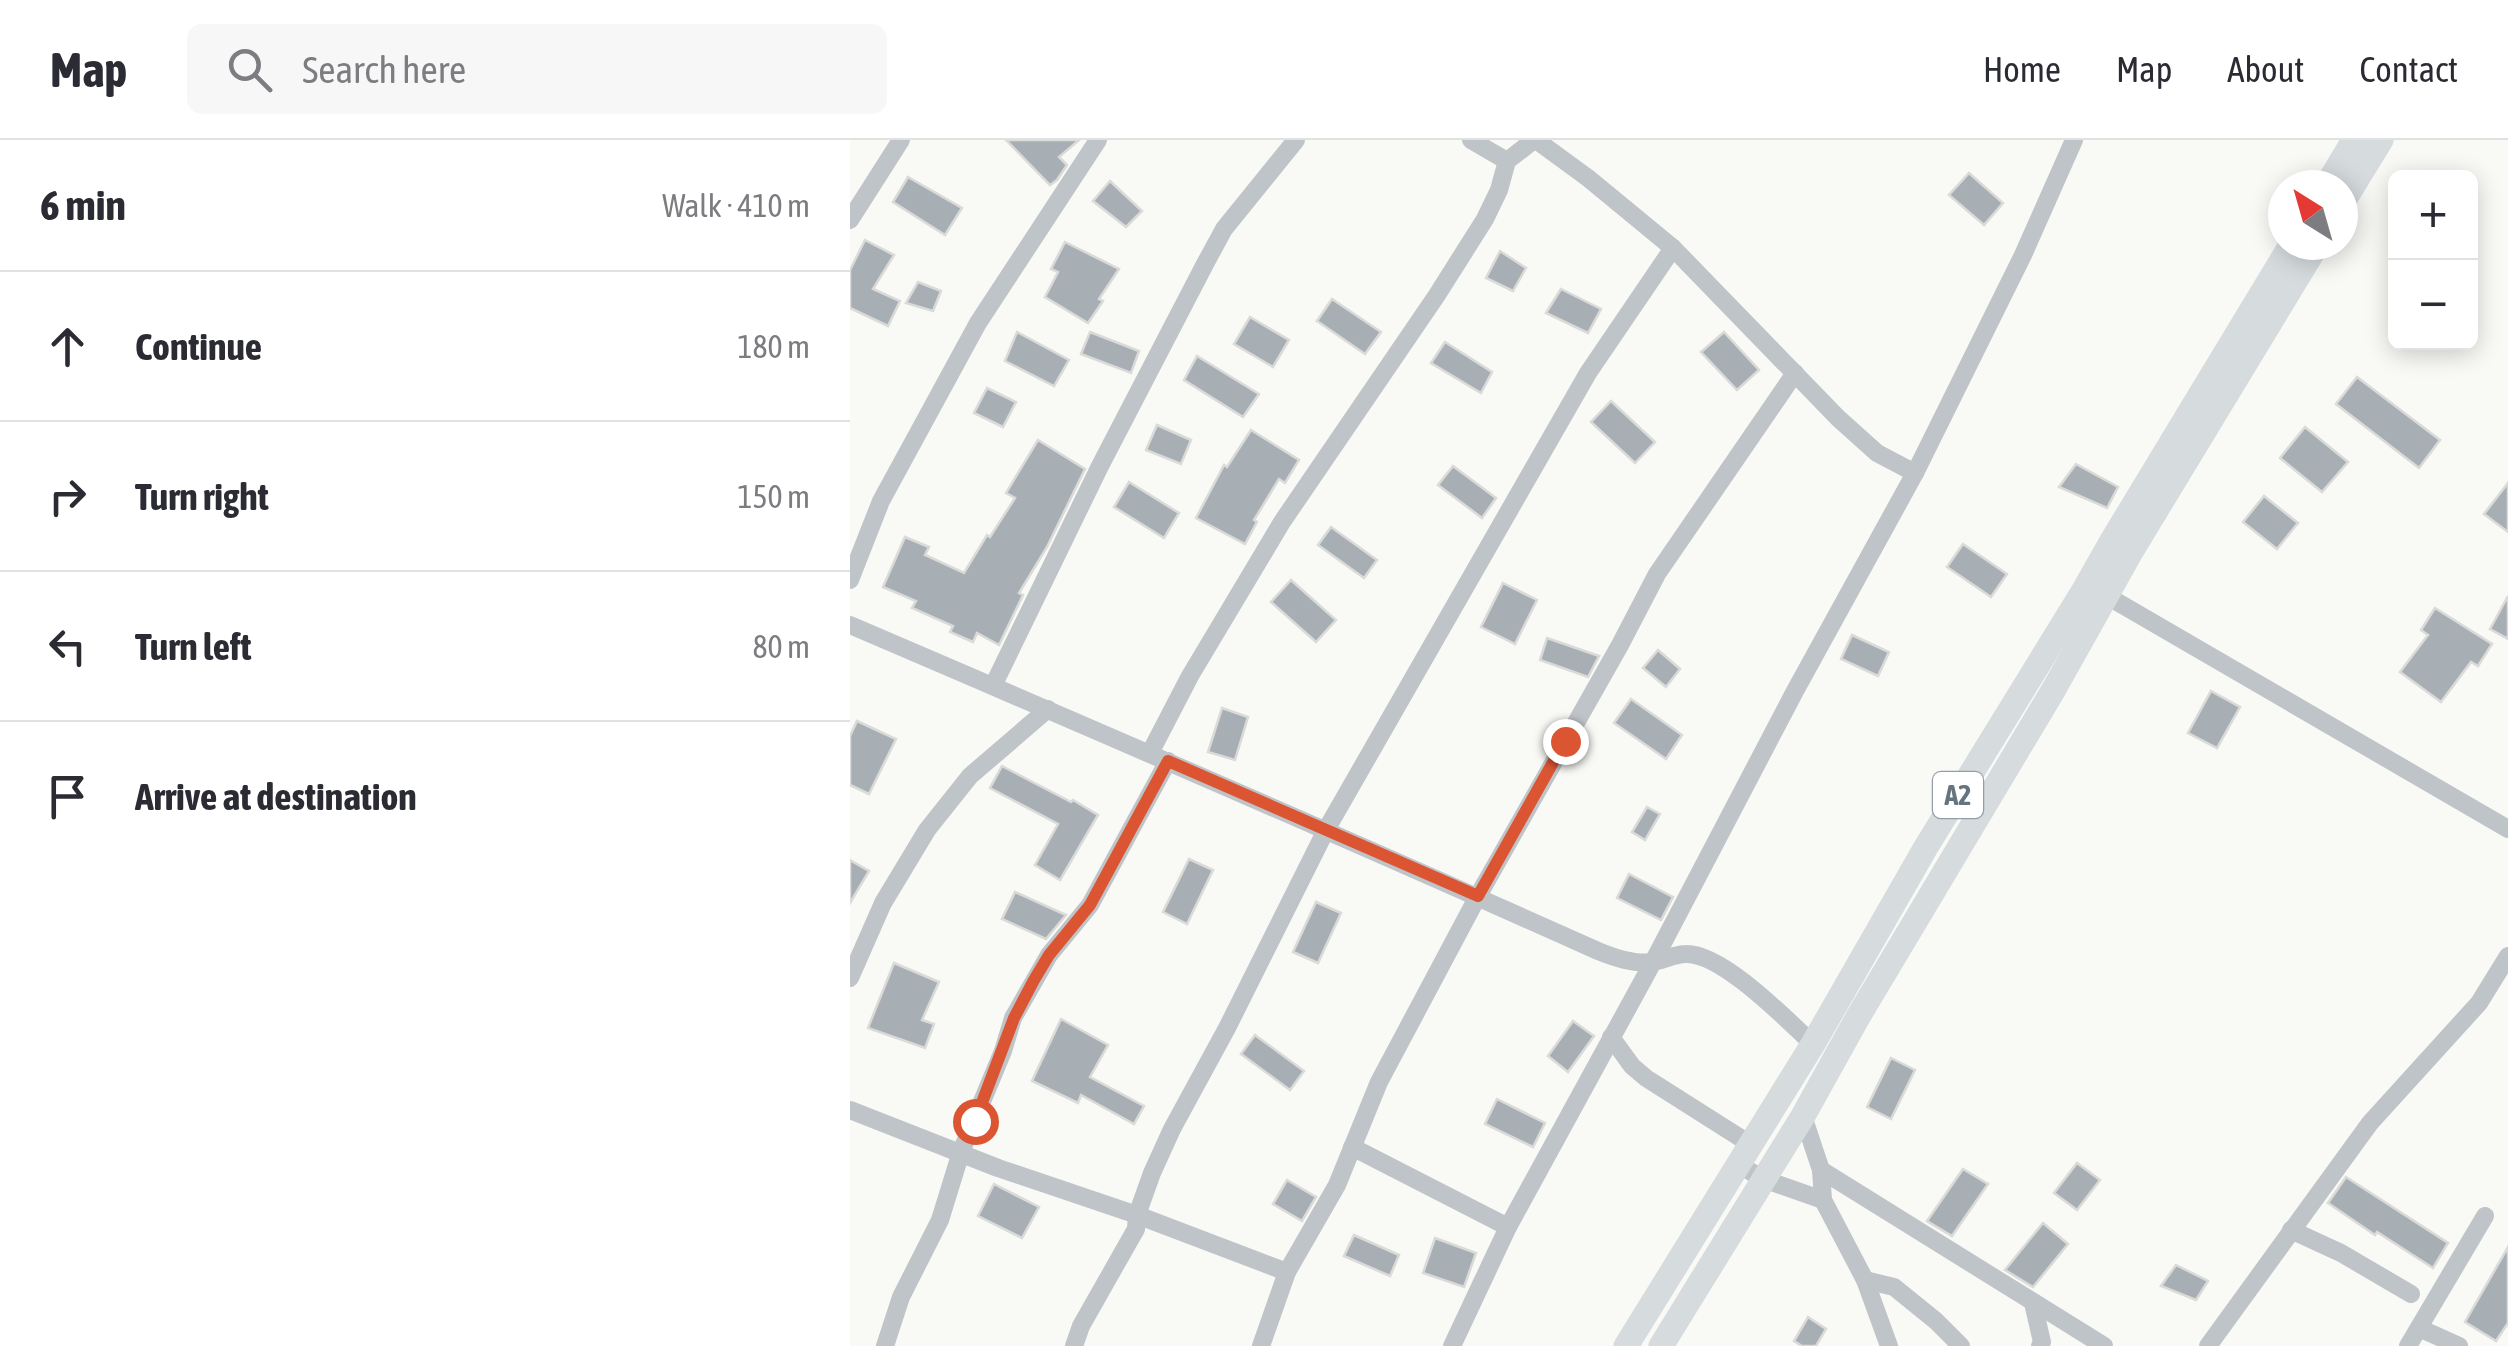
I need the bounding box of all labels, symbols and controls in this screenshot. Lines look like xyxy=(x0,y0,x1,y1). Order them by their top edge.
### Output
search box xyxy=(187,24,887,114)
text: Map xyxy=(50,42,127,97)
icon: search xyxy=(222,42,277,97)
text: Search here xyxy=(302,48,466,91)
text: Home xyxy=(1983,49,2061,89)
text: Map xyxy=(2116,49,2172,89)
text: About xyxy=(2227,49,2304,89)
text: Contact xyxy=(2359,49,2458,89)
north arrow xyxy=(2268,170,2358,260)
map controls xyxy=(2388,170,2478,350)
button: + xyxy=(2388,170,2478,260)
text: 6 min xyxy=(40,181,126,229)
text: Walk · 410 m xyxy=(662,187,810,224)
button: − xyxy=(2388,260,2478,350)
icon: ahead xyxy=(40,319,95,374)
text: Continue xyxy=(135,325,262,368)
text: 180 m xyxy=(737,328,810,365)
icon: right xyxy=(40,469,95,524)
text: Turn right xyxy=(135,475,269,518)
text: 150 m xyxy=(737,478,810,515)
icon: left xyxy=(40,619,95,674)
text: Turn left xyxy=(135,625,251,668)
text: 80 m xyxy=(752,628,810,665)
route end xyxy=(1543,719,1589,765)
icon: arrive xyxy=(40,769,95,824)
road number: A2 xyxy=(1933,772,1983,818)
text: Arrive at destination xyxy=(135,775,417,818)
route start xyxy=(953,1099,999,1145)

